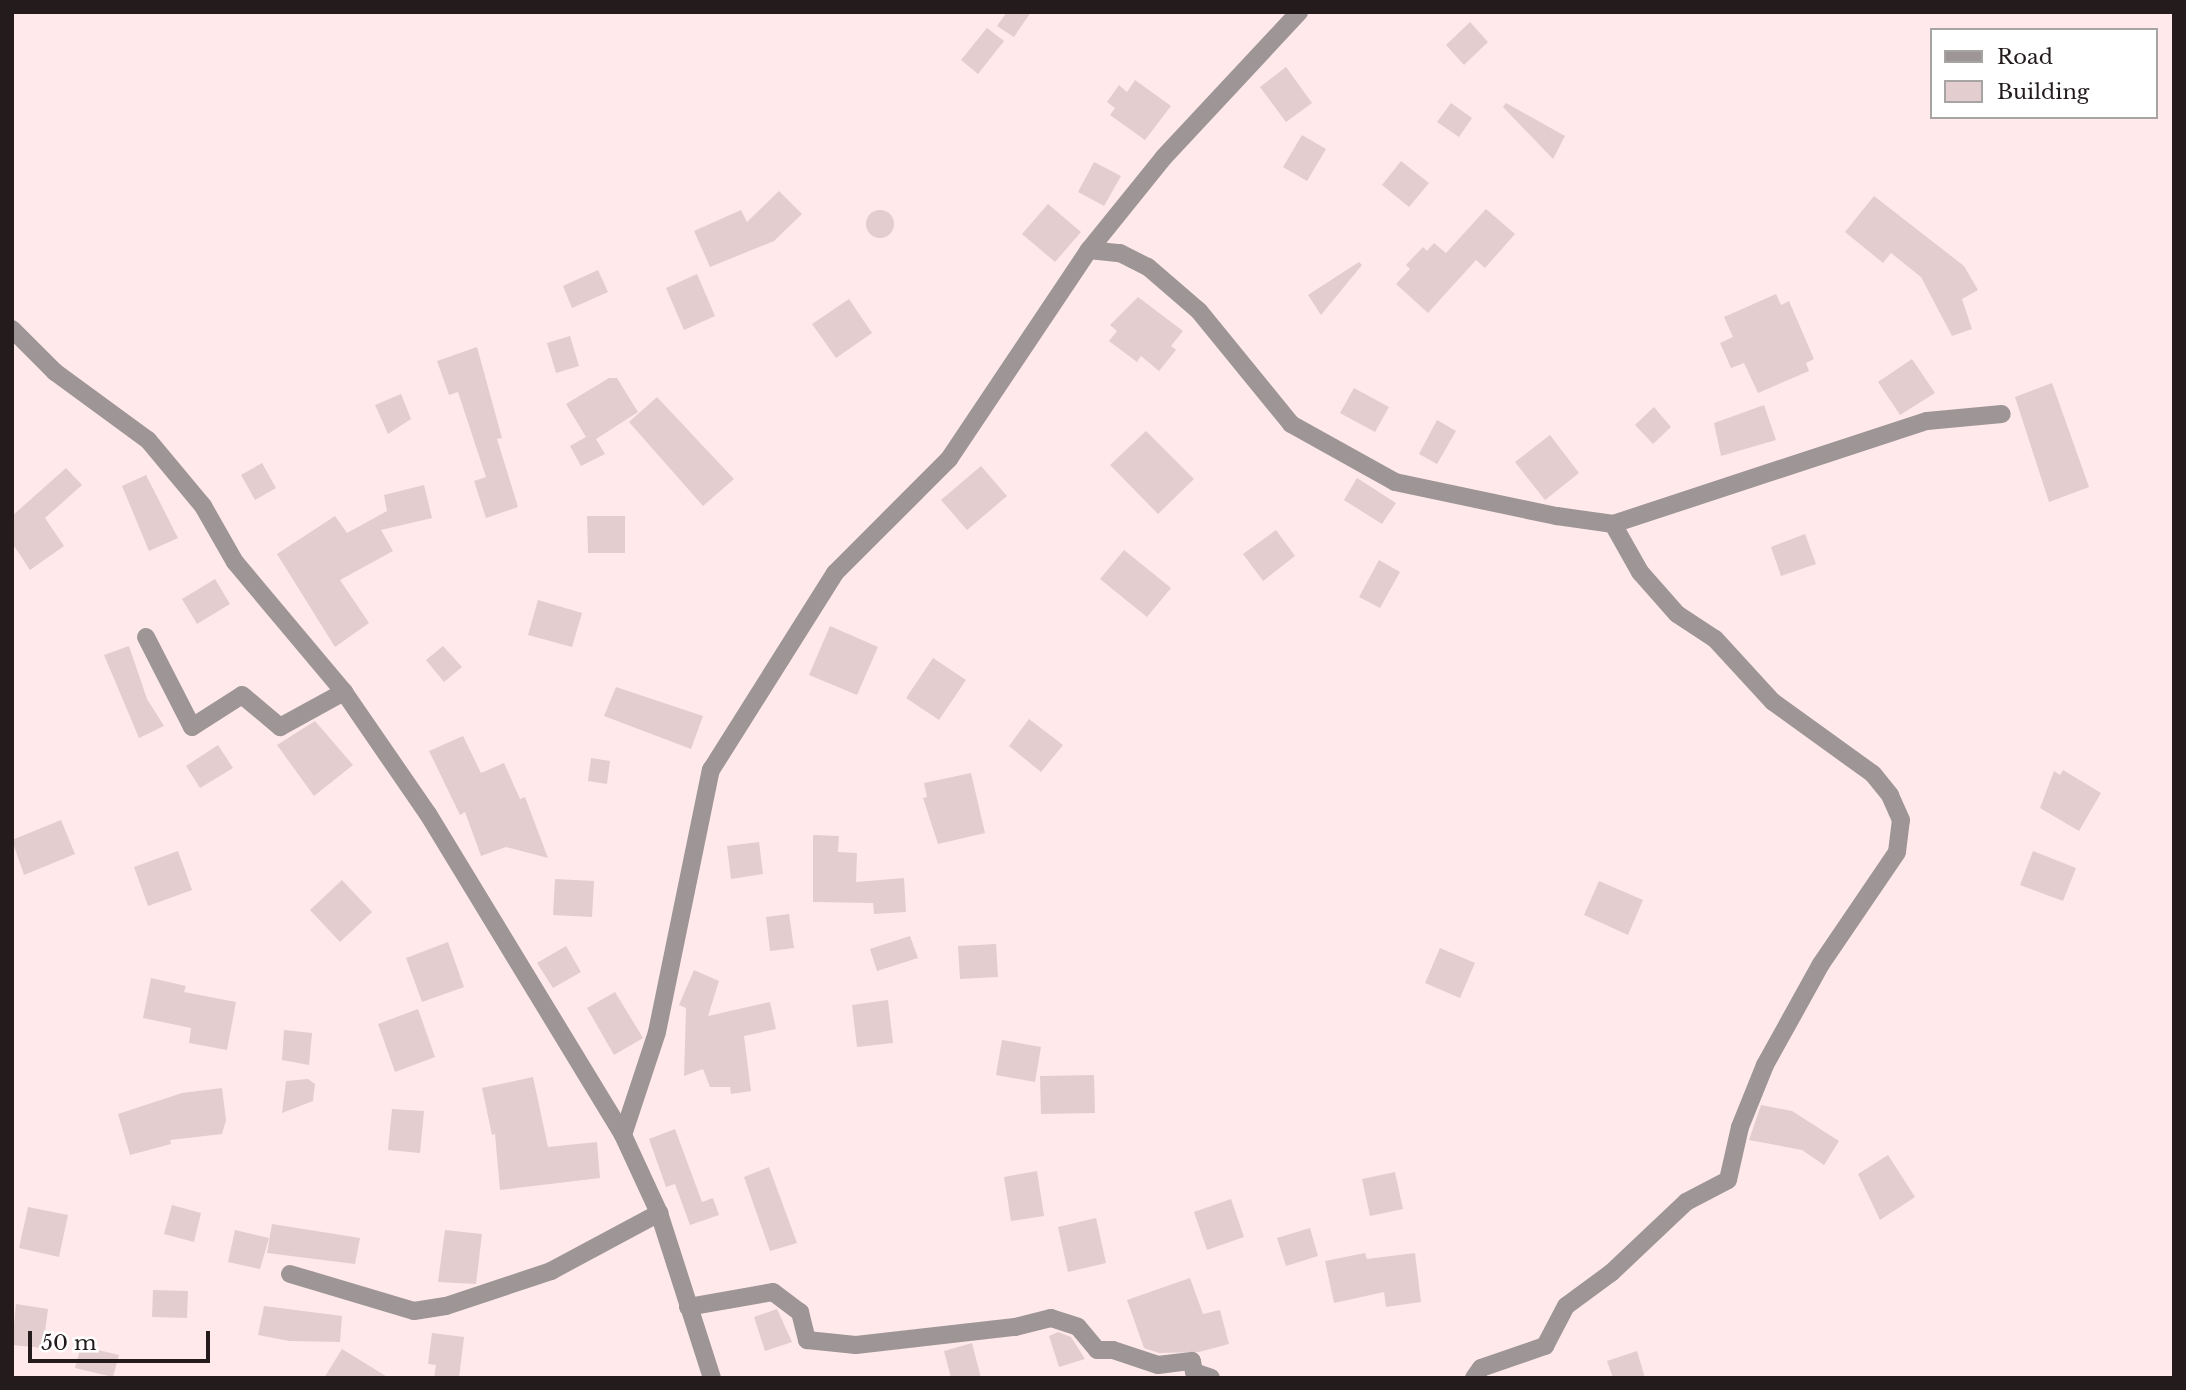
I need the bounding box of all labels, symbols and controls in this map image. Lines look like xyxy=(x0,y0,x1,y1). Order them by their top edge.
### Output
legend xyxy=(1930,28,2158,119)
text: Road xyxy=(1997,44,2053,70)
text: Building xyxy=(1997,79,2089,105)
scale bar xyxy=(32,1316,214,1360)
text: 50 m xyxy=(41,1330,96,1356)

